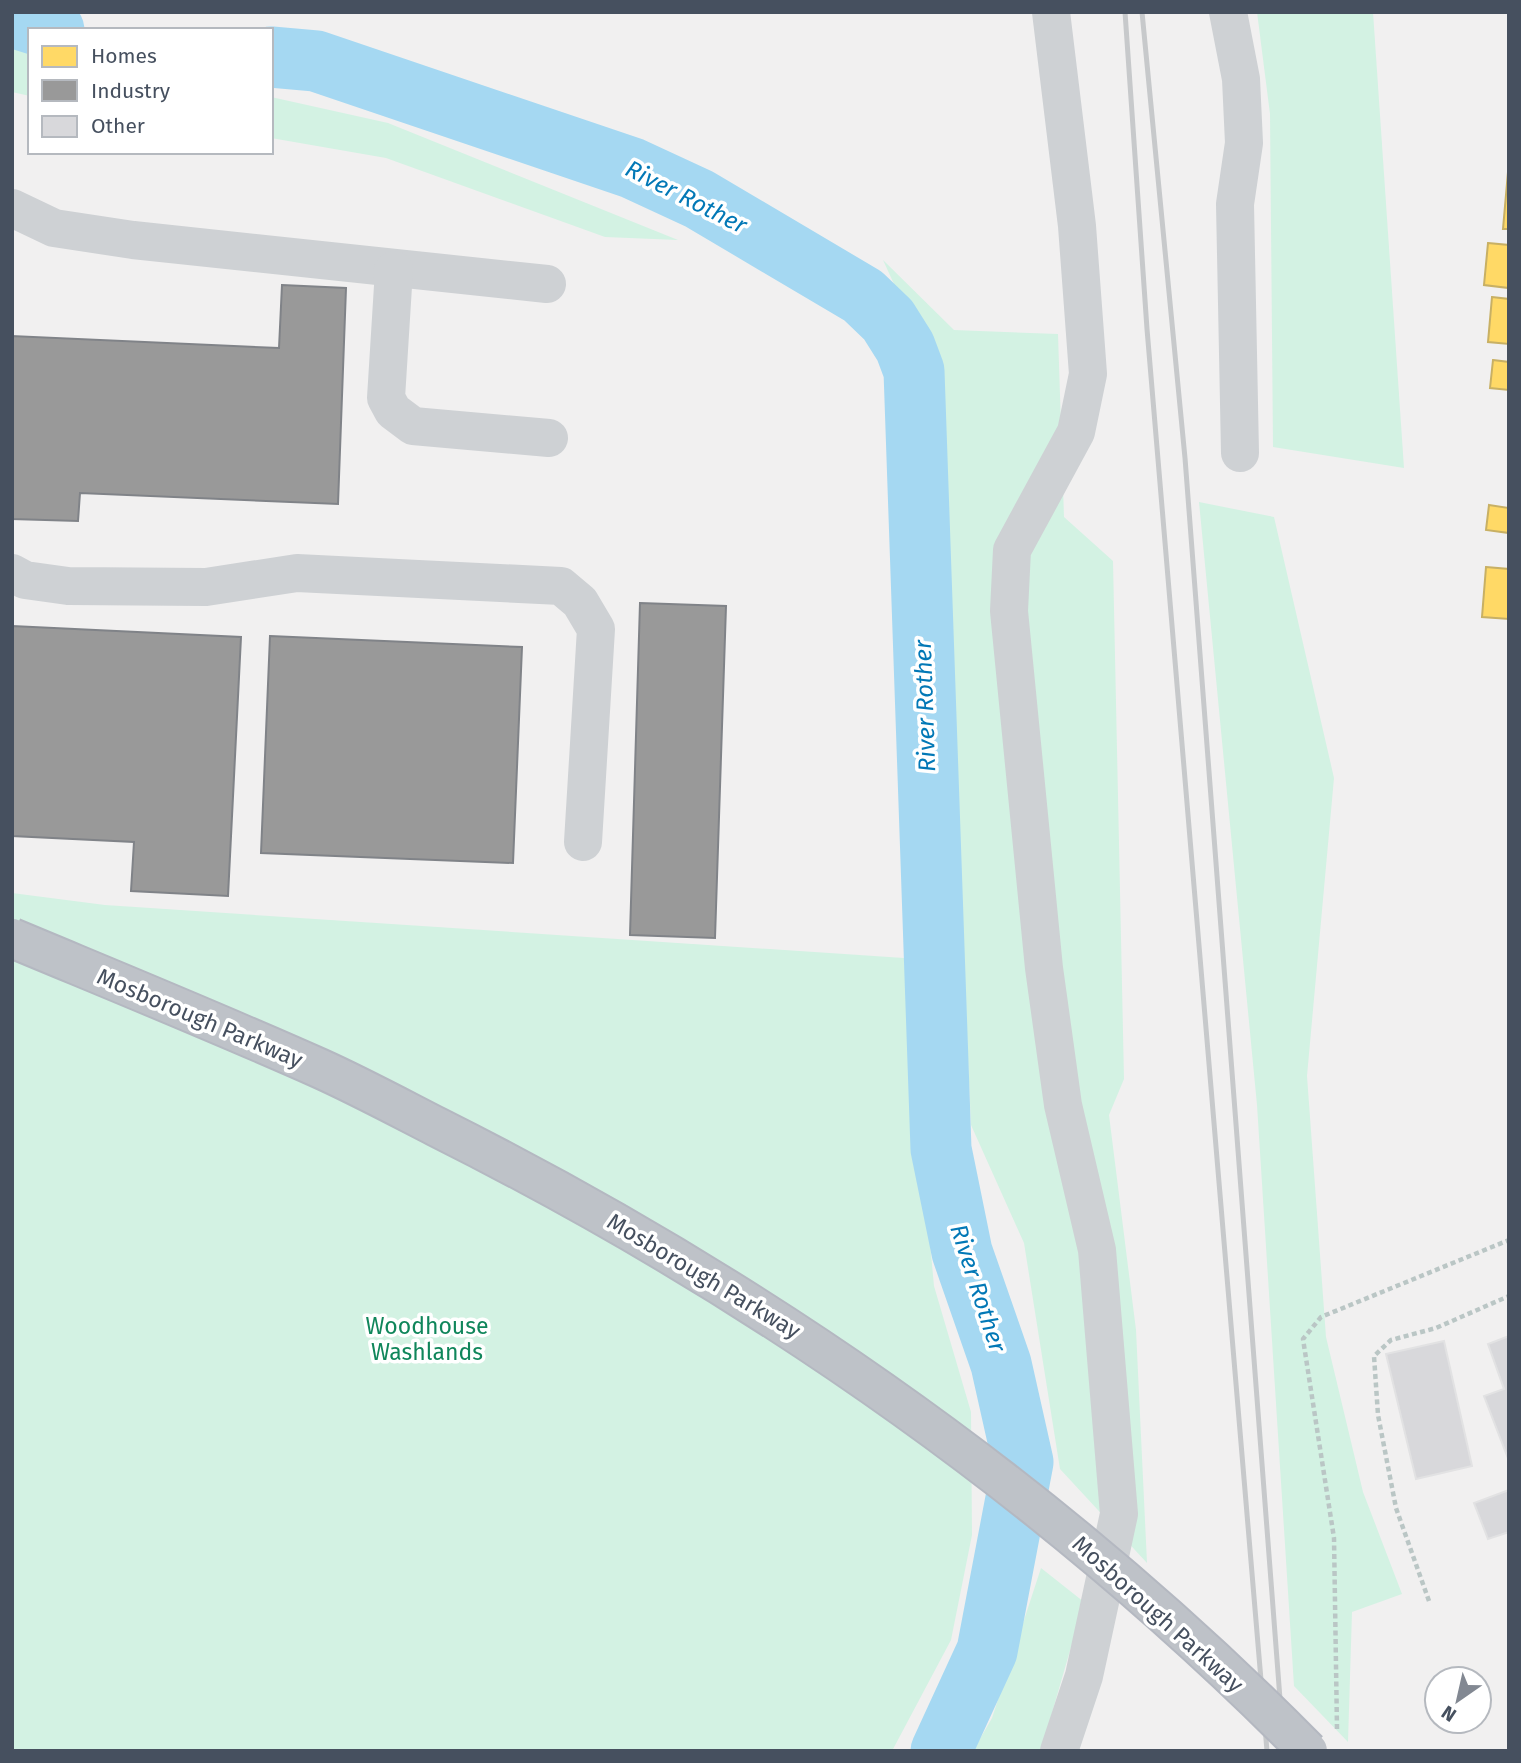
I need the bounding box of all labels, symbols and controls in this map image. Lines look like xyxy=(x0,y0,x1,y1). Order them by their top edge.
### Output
legend xyxy=(28,28,273,154)
text: Homes xyxy=(91,43,157,69)
text: Industry xyxy=(91,78,171,104)
text: Other xyxy=(91,113,145,139)
water label: River Rother xyxy=(621,154,752,240)
water label: River Rother xyxy=(909,639,941,773)
street label: Mosborough Parkway xyxy=(93,962,308,1074)
street label: Mosborough Parkway xyxy=(602,1207,806,1345)
water label: River Rother xyxy=(944,1221,1012,1356)
park label: Woodhouse Washlands xyxy=(366,1312,488,1366)
street label: Mosborough Parkway xyxy=(1067,1530,1250,1699)
north arrow xyxy=(1423,1665,1493,1735)
text: N xyxy=(1437,1701,1460,1727)

